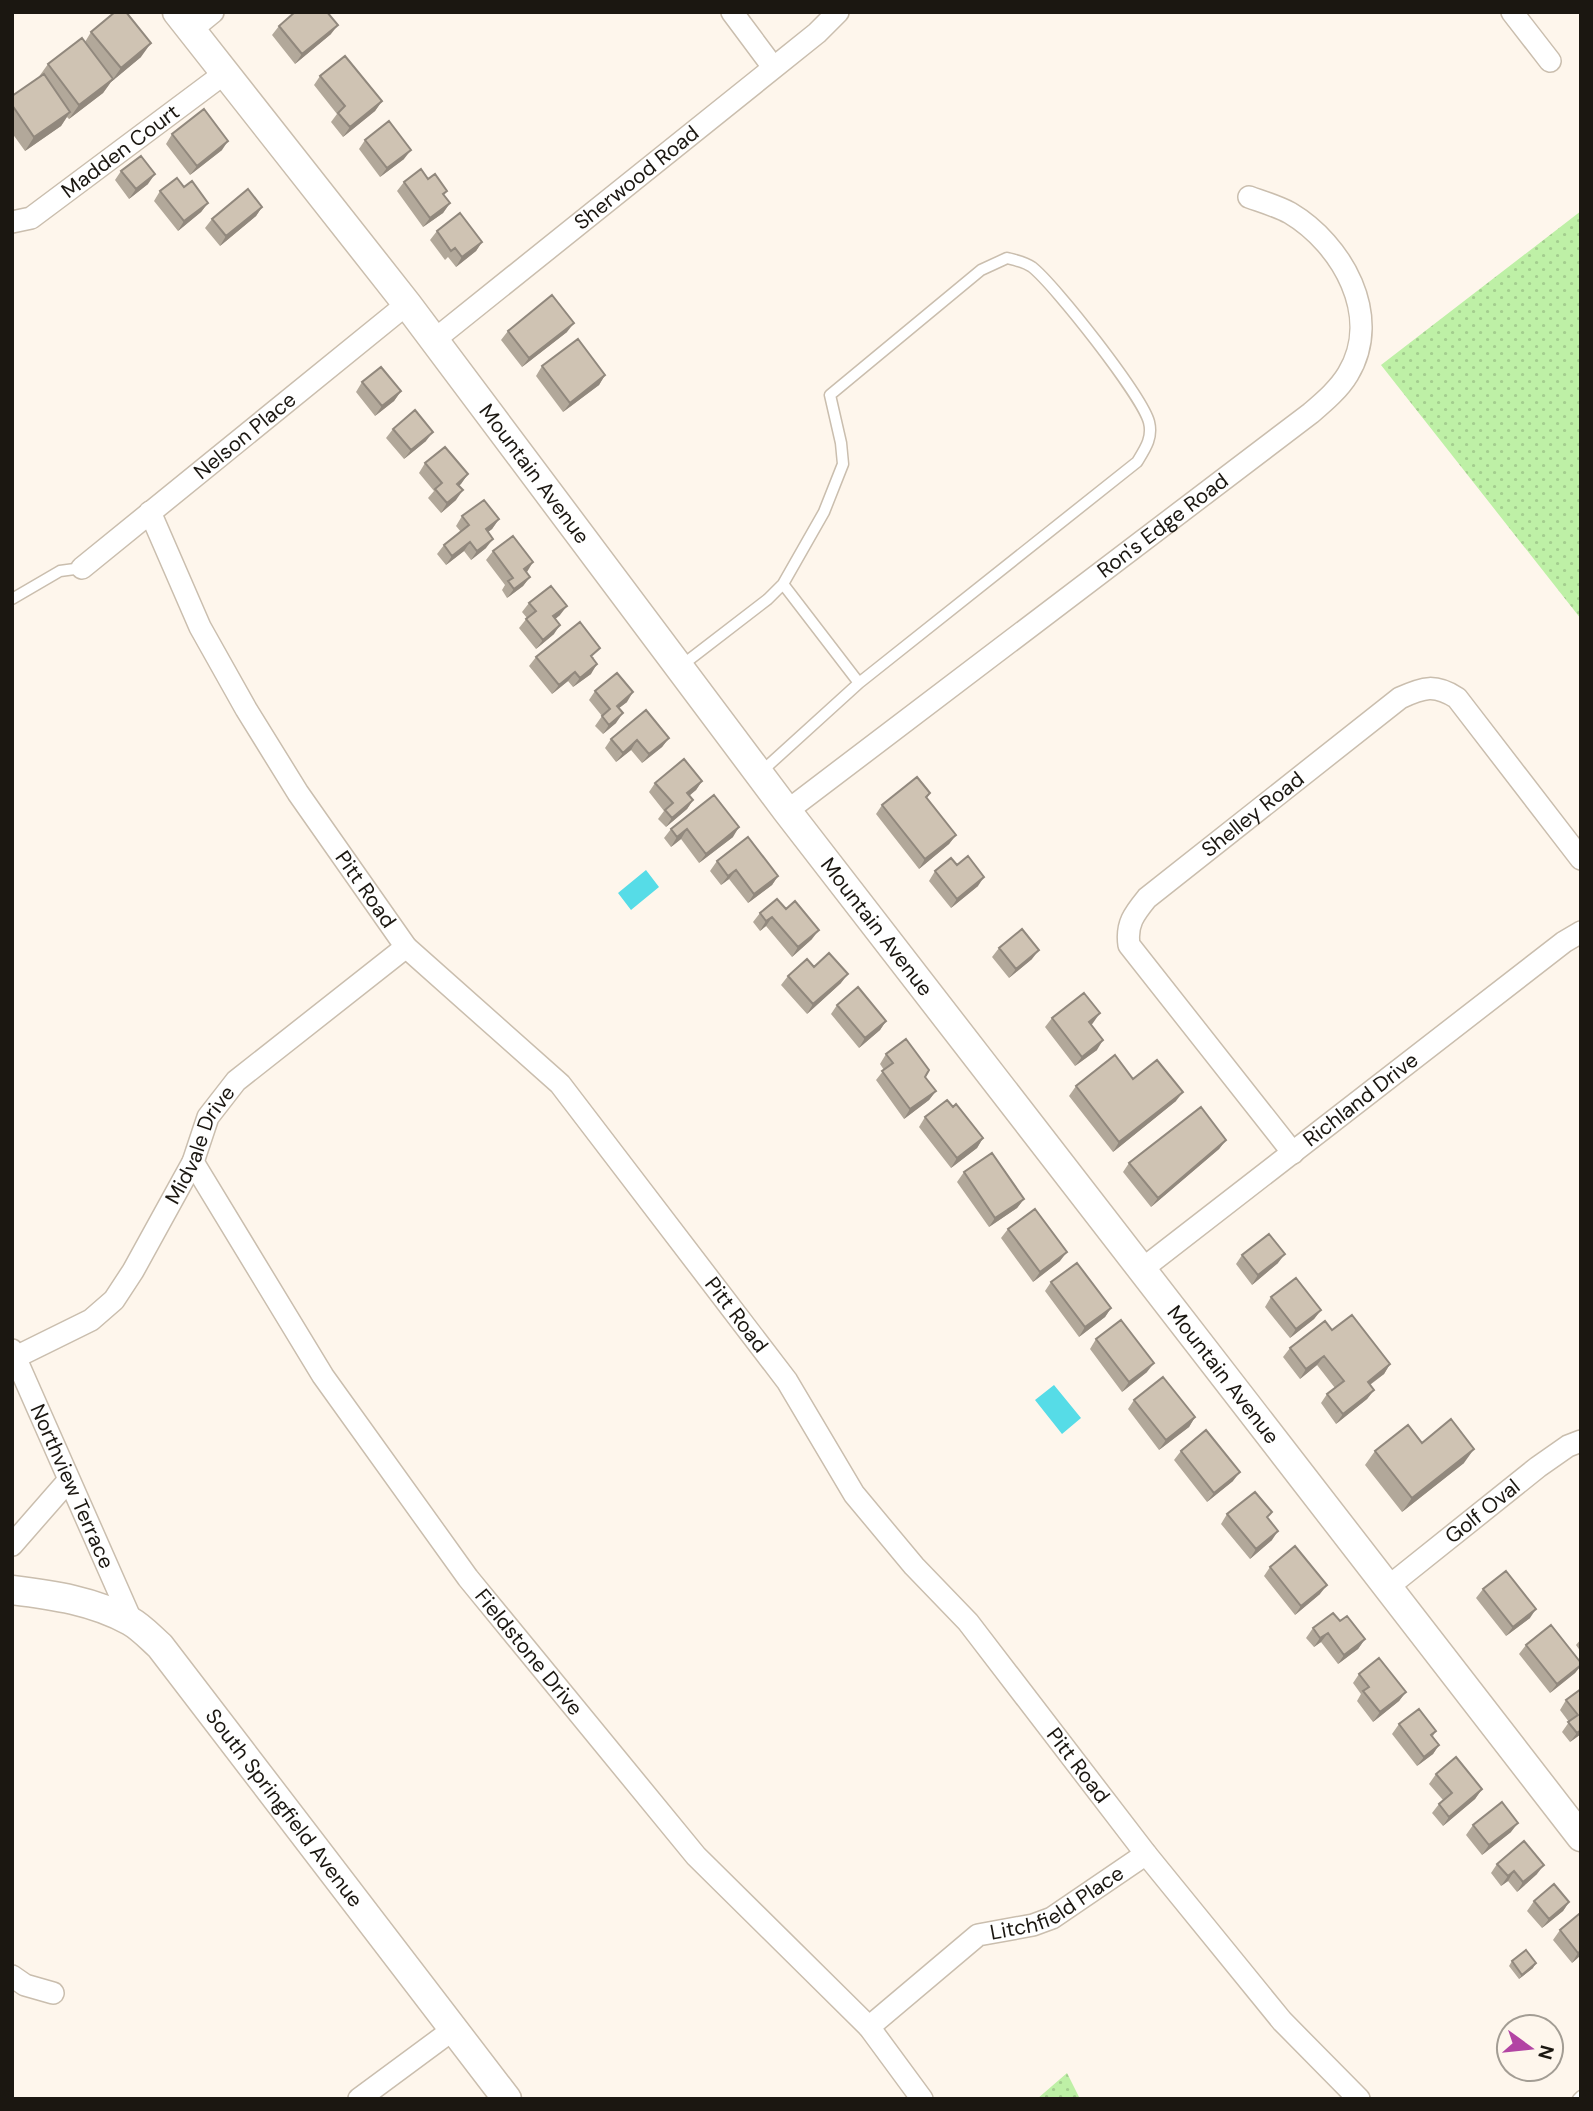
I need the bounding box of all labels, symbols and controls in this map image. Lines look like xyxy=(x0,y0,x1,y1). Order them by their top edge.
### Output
street label: Madden Court xyxy=(56,98,185,205)
street label: Sherwood Road xyxy=(568,119,705,236)
street label: Nelson Place xyxy=(188,386,302,486)
street label: Mountain Avenue xyxy=(473,398,596,550)
street label: Ron's Edge Road xyxy=(1092,467,1234,584)
street label: Shelley Road xyxy=(1196,765,1310,864)
street label: Pitt Road xyxy=(329,845,402,934)
street label: Mountain Avenue xyxy=(814,852,939,1002)
street label: Richland Drive xyxy=(1297,1046,1424,1153)
street label: Midvale Drive xyxy=(158,1080,241,1209)
street label: Pitt Road xyxy=(699,1271,774,1358)
street label: Mountain Avenue xyxy=(1161,1300,1286,1450)
street label: Northview Terrace xyxy=(24,1400,121,1573)
street label: Golf Oval xyxy=(1439,1473,1526,1550)
street label: Fieldstone Drive xyxy=(469,1583,589,1721)
street label: South Springfield Avenue xyxy=(199,1703,369,1913)
street label: Pitt Road xyxy=(1040,1722,1116,1809)
street label: Litchfield Place xyxy=(988,1859,1129,1947)
north arrow xyxy=(1495,2013,1565,2083)
text: N xyxy=(1532,2042,1560,2062)

